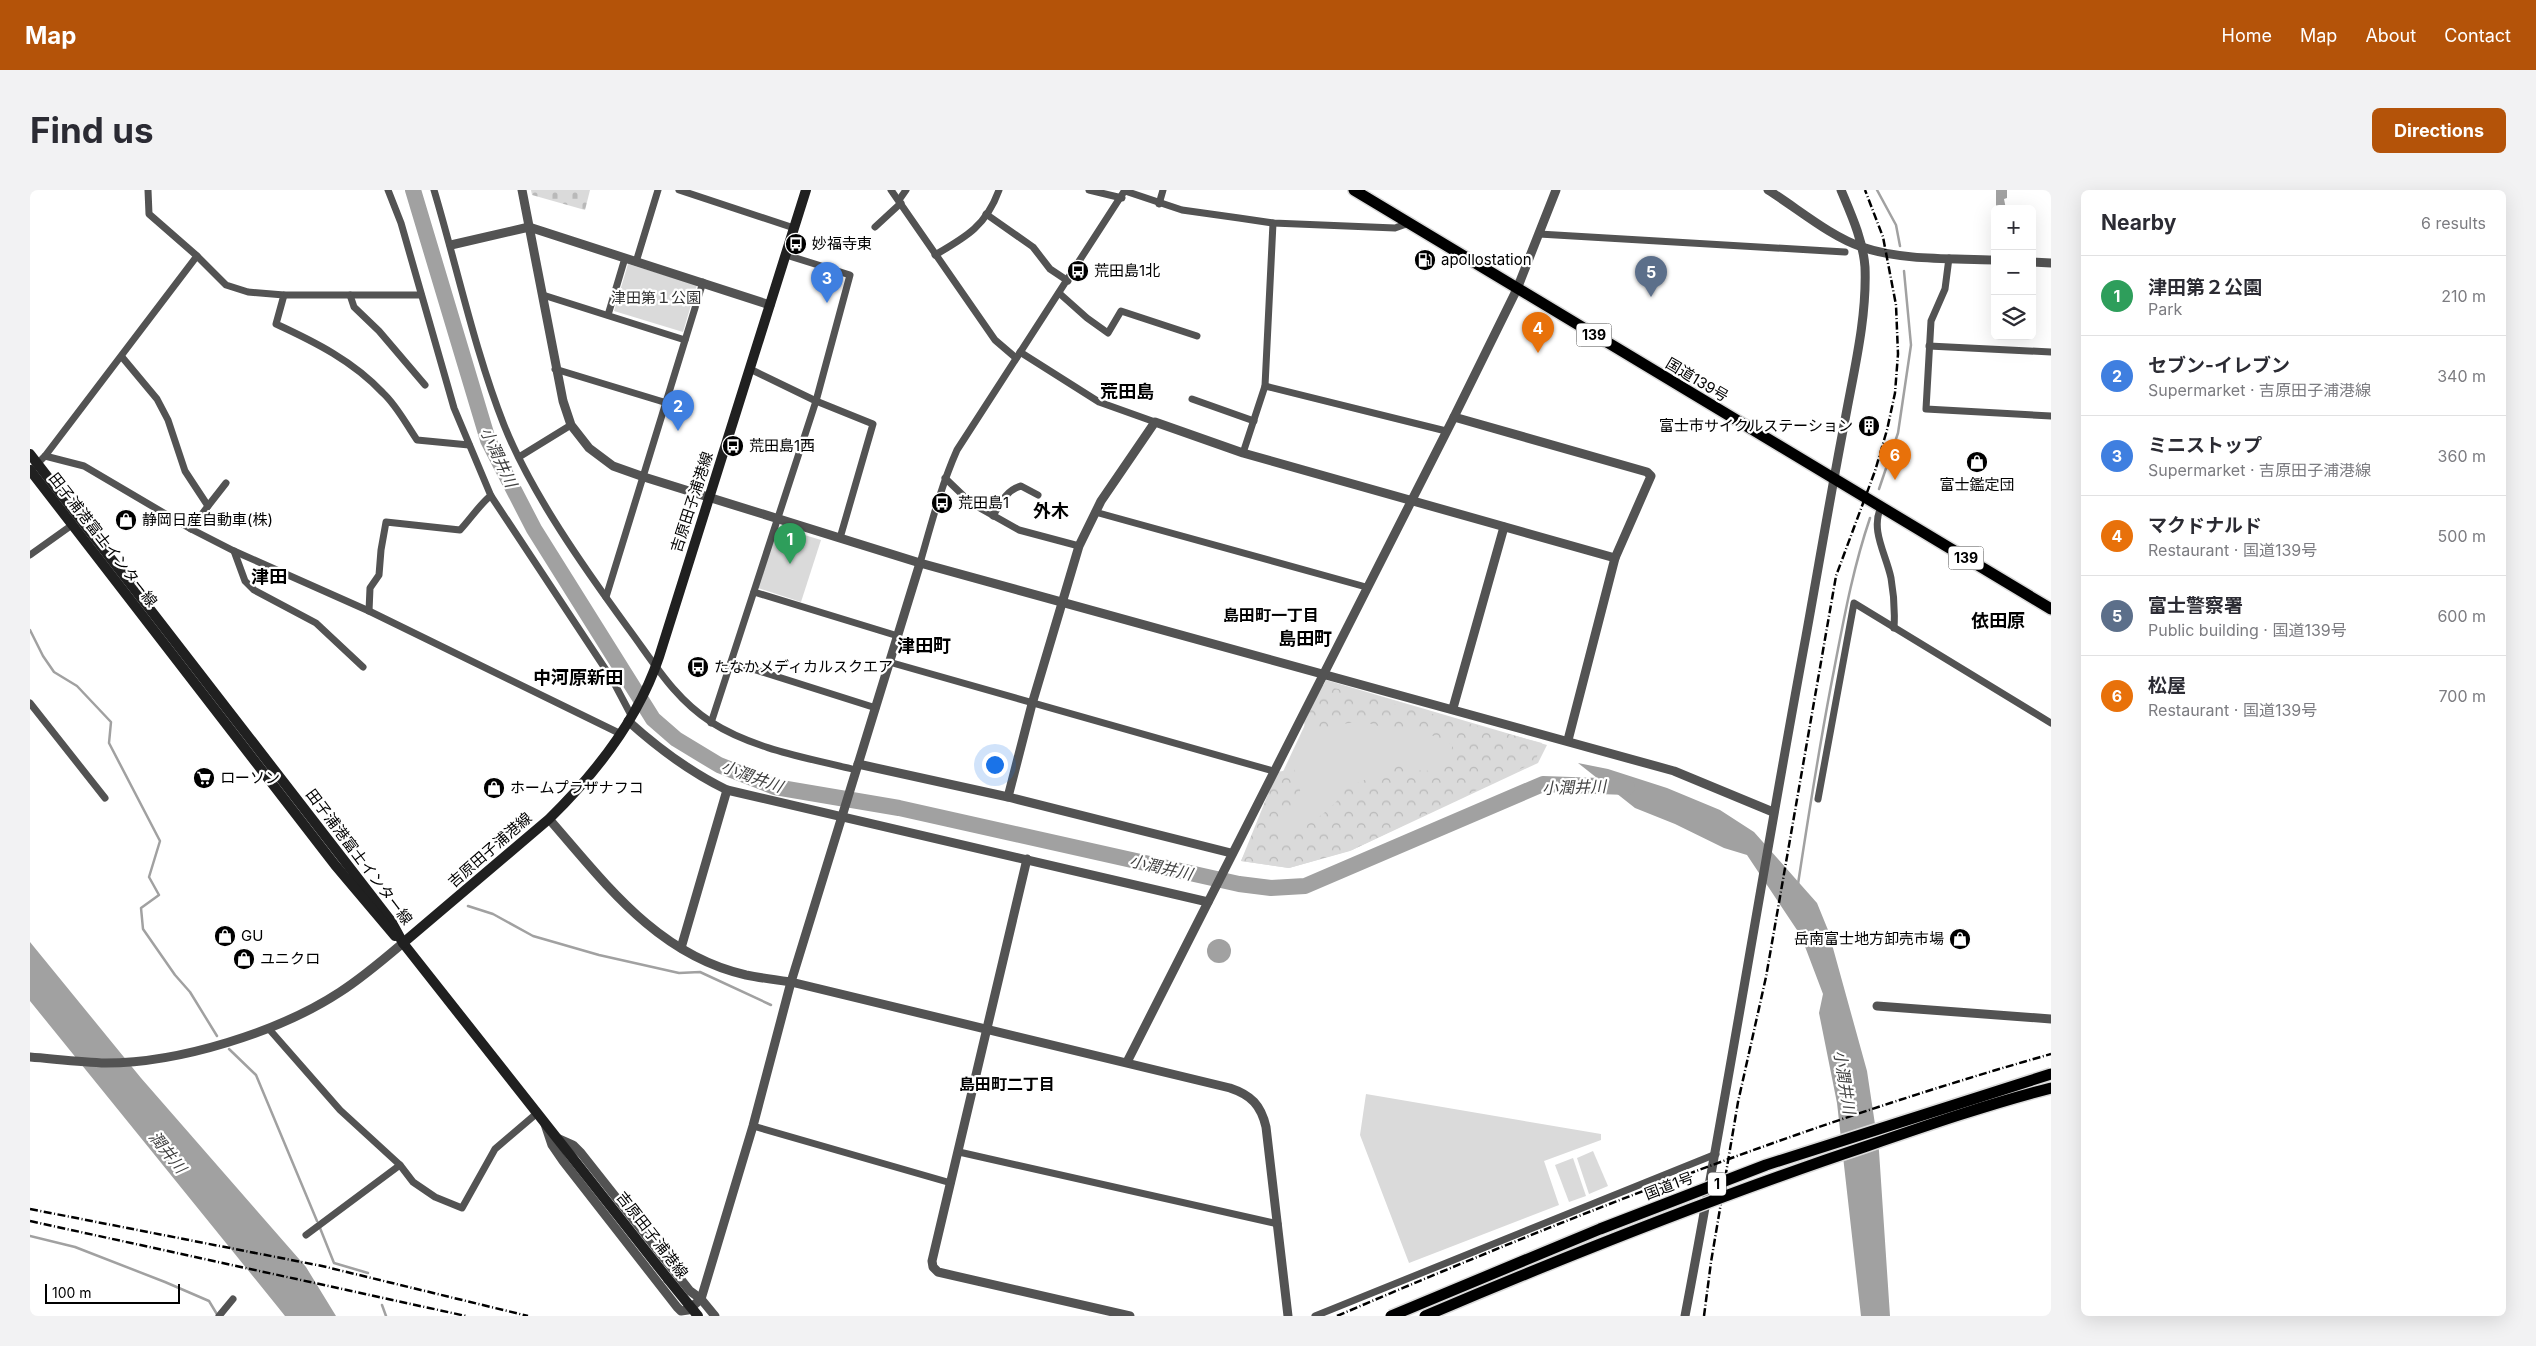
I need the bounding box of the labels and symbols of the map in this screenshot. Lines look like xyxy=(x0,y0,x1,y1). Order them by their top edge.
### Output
bus stop icon: 妙福寺東 xyxy=(784,232,808,256)
place label: 妙福寺東 xyxy=(812,234,872,253)
fuel station icon: apollostation xyxy=(1413,248,1437,272)
place label: apollostation xyxy=(1441,250,1532,269)
pin: 5 xyxy=(1635,256,1667,297)
bus stop icon: 荒田島1北 xyxy=(1066,259,1090,283)
place label: 荒田島1北 xyxy=(1094,261,1160,280)
pin: 3 xyxy=(811,262,843,303)
park label: 津田第１公園 xyxy=(611,288,701,307)
pin: 4 xyxy=(1522,312,1554,353)
road number: 139 xyxy=(1576,324,1612,346)
street label: 国道139号 xyxy=(1663,353,1732,406)
district label: 荒田島 xyxy=(1100,381,1154,402)
pin: 2 xyxy=(662,390,694,431)
building icon: 富士市サイクルステーション xyxy=(1857,414,1881,438)
place label: 富士市サイクルステーション xyxy=(1659,416,1853,435)
water label: 小潤井川 xyxy=(476,424,522,492)
bus stop icon: 荒田島1西 xyxy=(721,434,745,458)
place label: 荒田島1西 xyxy=(749,436,815,455)
pin: 6 xyxy=(1879,439,1911,480)
street label: 吉原田子浦港線 xyxy=(666,449,717,555)
shop icon: 富士鑑定団 xyxy=(1965,450,1989,474)
street label: 田子浦港富士インター線 xyxy=(45,469,162,611)
place label: 富士鑑定団 xyxy=(1939,475,2015,494)
bus stop icon: 荒田島1 xyxy=(930,491,954,515)
place label: 荒田島1 xyxy=(958,493,1009,512)
district label: 外木 xyxy=(1033,500,1069,521)
shop icon: 静岡日産自動車(株) xyxy=(114,508,138,532)
place label: 静岡日産自動車(株) xyxy=(142,510,273,529)
pin: 1 xyxy=(774,523,806,564)
road number: 139 xyxy=(1948,546,1984,569)
district label: 津田 xyxy=(251,566,287,587)
district label: 島田町一丁目 xyxy=(1223,605,1319,625)
district label: 依田原 xyxy=(1971,610,2025,631)
district label: 島田町 xyxy=(1278,628,1332,649)
district label: 津田町 xyxy=(897,635,951,656)
bus stop icon: たなかメディカルスクエア xyxy=(686,655,710,679)
place label: たなかメディカルスクエア xyxy=(714,657,893,676)
district label: 中河原新田 xyxy=(533,667,623,688)
your location xyxy=(982,752,1008,778)
water label: 小潤井川 xyxy=(719,756,787,797)
supermarket icon: ローソン xyxy=(192,766,216,790)
place label: ローソン xyxy=(220,768,280,787)
shop icon: ホームプラザナフコ xyxy=(482,776,506,800)
water label: 小潤井川 xyxy=(1542,776,1608,798)
place label: ホームプラザナフコ xyxy=(510,778,644,797)
street label: 田子浦港富士インター線 xyxy=(302,785,417,928)
street label: 吉原田子浦港線 xyxy=(444,808,536,891)
water label: 小潤井川 xyxy=(1128,850,1196,884)
shop icon: GU xyxy=(213,924,237,948)
place label: GU xyxy=(241,926,263,945)
shop icon: 岳南富士地方卸売市場 xyxy=(1948,927,1972,951)
place label: 岳南富士地方卸売市場 xyxy=(1794,929,1944,948)
shop icon: ユニクロ xyxy=(232,947,256,971)
place label: ユニクロ xyxy=(260,949,320,968)
water label: 小潤井川 xyxy=(1830,1049,1860,1117)
district label: 島田町二丁目 xyxy=(959,1074,1055,1094)
water label: 潤井川 xyxy=(145,1127,192,1178)
street label: 国道1号 xyxy=(1642,1168,1696,1204)
road number: 1 xyxy=(1708,1172,1726,1196)
street label: 吉原田子浦港線 xyxy=(613,1187,692,1282)
scale bar xyxy=(45,1281,180,1304)

